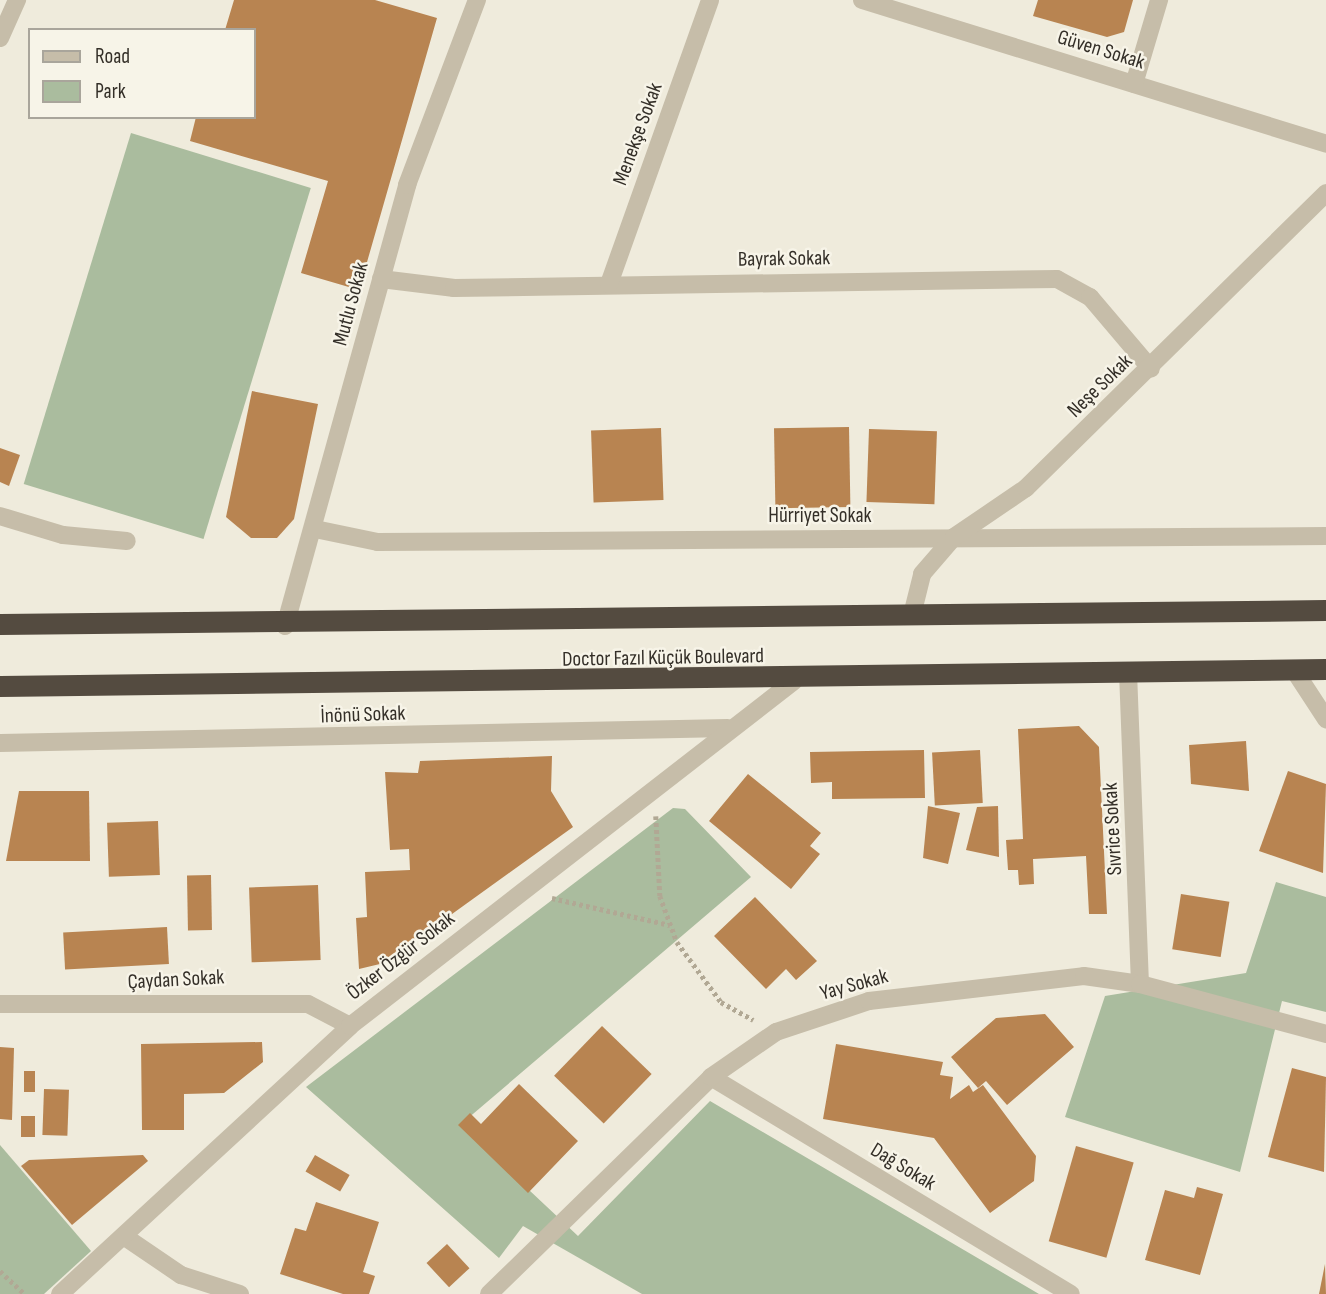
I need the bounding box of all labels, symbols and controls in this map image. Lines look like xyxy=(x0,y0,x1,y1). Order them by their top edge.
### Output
street label: Güven Sokak xyxy=(1054,25,1148,75)
legend xyxy=(28,28,256,119)
text: Road xyxy=(95,44,130,69)
text: Park xyxy=(95,79,126,104)
street label: Menekşe Sokak xyxy=(608,79,668,189)
street label: Bayrak Sokak xyxy=(738,246,830,272)
street label: Mutlu Sokak xyxy=(328,259,374,349)
street label: Neşe Sokak xyxy=(1062,349,1138,423)
street label: Hürriyet Sokak xyxy=(768,503,872,529)
street label: Doctor Fazıl Küçük Boulevard xyxy=(562,644,764,672)
street label: İnönü Sokak xyxy=(320,701,406,729)
street label: Sıvrice Sokak xyxy=(1098,782,1128,876)
street label: Özker Özgür Sokak xyxy=(342,906,460,1006)
street label: Yay Sokak xyxy=(817,964,891,1006)
street label: Çaydan Sokak xyxy=(127,965,225,995)
street label: Dağ Sokak xyxy=(866,1138,940,1196)

